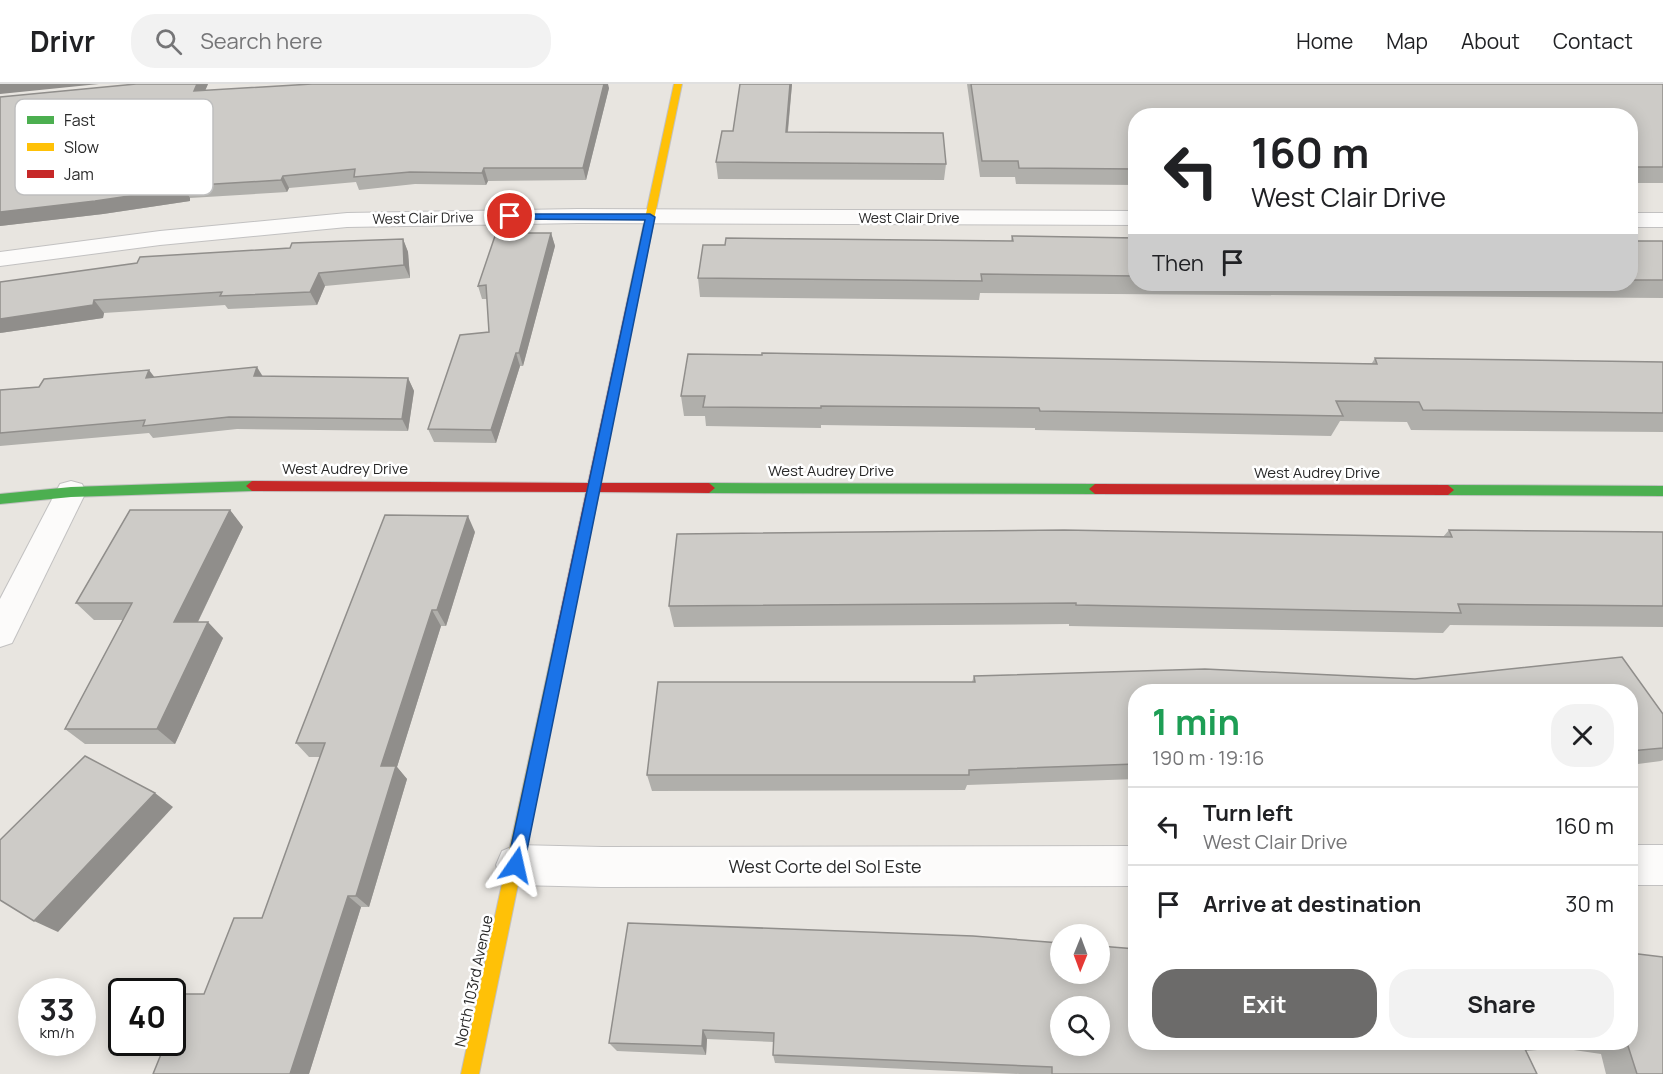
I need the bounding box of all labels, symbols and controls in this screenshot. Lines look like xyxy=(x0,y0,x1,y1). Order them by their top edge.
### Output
search box xyxy=(131,14,551,68)
text: Drivr xyxy=(30,22,95,60)
icon: search xyxy=(152,25,185,58)
text: Search here xyxy=(200,26,323,56)
text: Home xyxy=(1296,27,1353,55)
text: Map xyxy=(1386,27,1428,55)
text: About xyxy=(1461,27,1520,55)
text: Contact xyxy=(1553,27,1633,55)
legend xyxy=(15,99,213,195)
text: Fast xyxy=(64,109,95,131)
text: 160 m xyxy=(1251,123,1369,181)
icon: left xyxy=(1152,132,1230,210)
text: Slow xyxy=(64,136,99,158)
text: Jam xyxy=(64,163,94,185)
text: West Clair Drive xyxy=(1251,178,1446,215)
pin xyxy=(484,190,535,241)
icon: arrive xyxy=(493,199,526,232)
street label: West Clair Drive xyxy=(372,207,474,228)
street label: West Clair Drive xyxy=(858,208,960,227)
icon: arrive xyxy=(1216,246,1249,279)
text: Then xyxy=(1152,248,1204,278)
street label: West Audrey Drive xyxy=(282,458,408,479)
street label: West Audrey Drive xyxy=(768,460,894,481)
street label: West Audrey Drive xyxy=(1254,462,1380,483)
text: 1 min xyxy=(1152,697,1240,746)
button: close xyxy=(1551,704,1614,767)
text: 190 m · 19:16 xyxy=(1152,744,1264,771)
text: Turn left xyxy=(1203,798,1293,828)
icon: left xyxy=(1152,810,1185,843)
text: 160 m xyxy=(1555,811,1614,841)
text: West Clair Drive xyxy=(1203,828,1347,855)
position arrow xyxy=(484,833,548,897)
street label: West Corte del Sol Este xyxy=(728,854,922,878)
icon: arrive xyxy=(1152,888,1185,921)
text: Arrive at destination xyxy=(1203,889,1421,919)
text: 30 m xyxy=(1565,889,1614,919)
street label: North 103rd Avenue xyxy=(449,913,498,1049)
north arrow xyxy=(1050,924,1110,984)
map controls xyxy=(1050,924,1110,1056)
button: Exit xyxy=(1152,969,1377,1038)
button: Share xyxy=(1389,969,1614,1038)
speed limit sign: 40 xyxy=(108,978,186,1056)
text: 33 xyxy=(40,989,74,1030)
button: search xyxy=(1050,996,1110,1056)
text: km/h xyxy=(40,1022,74,1043)

